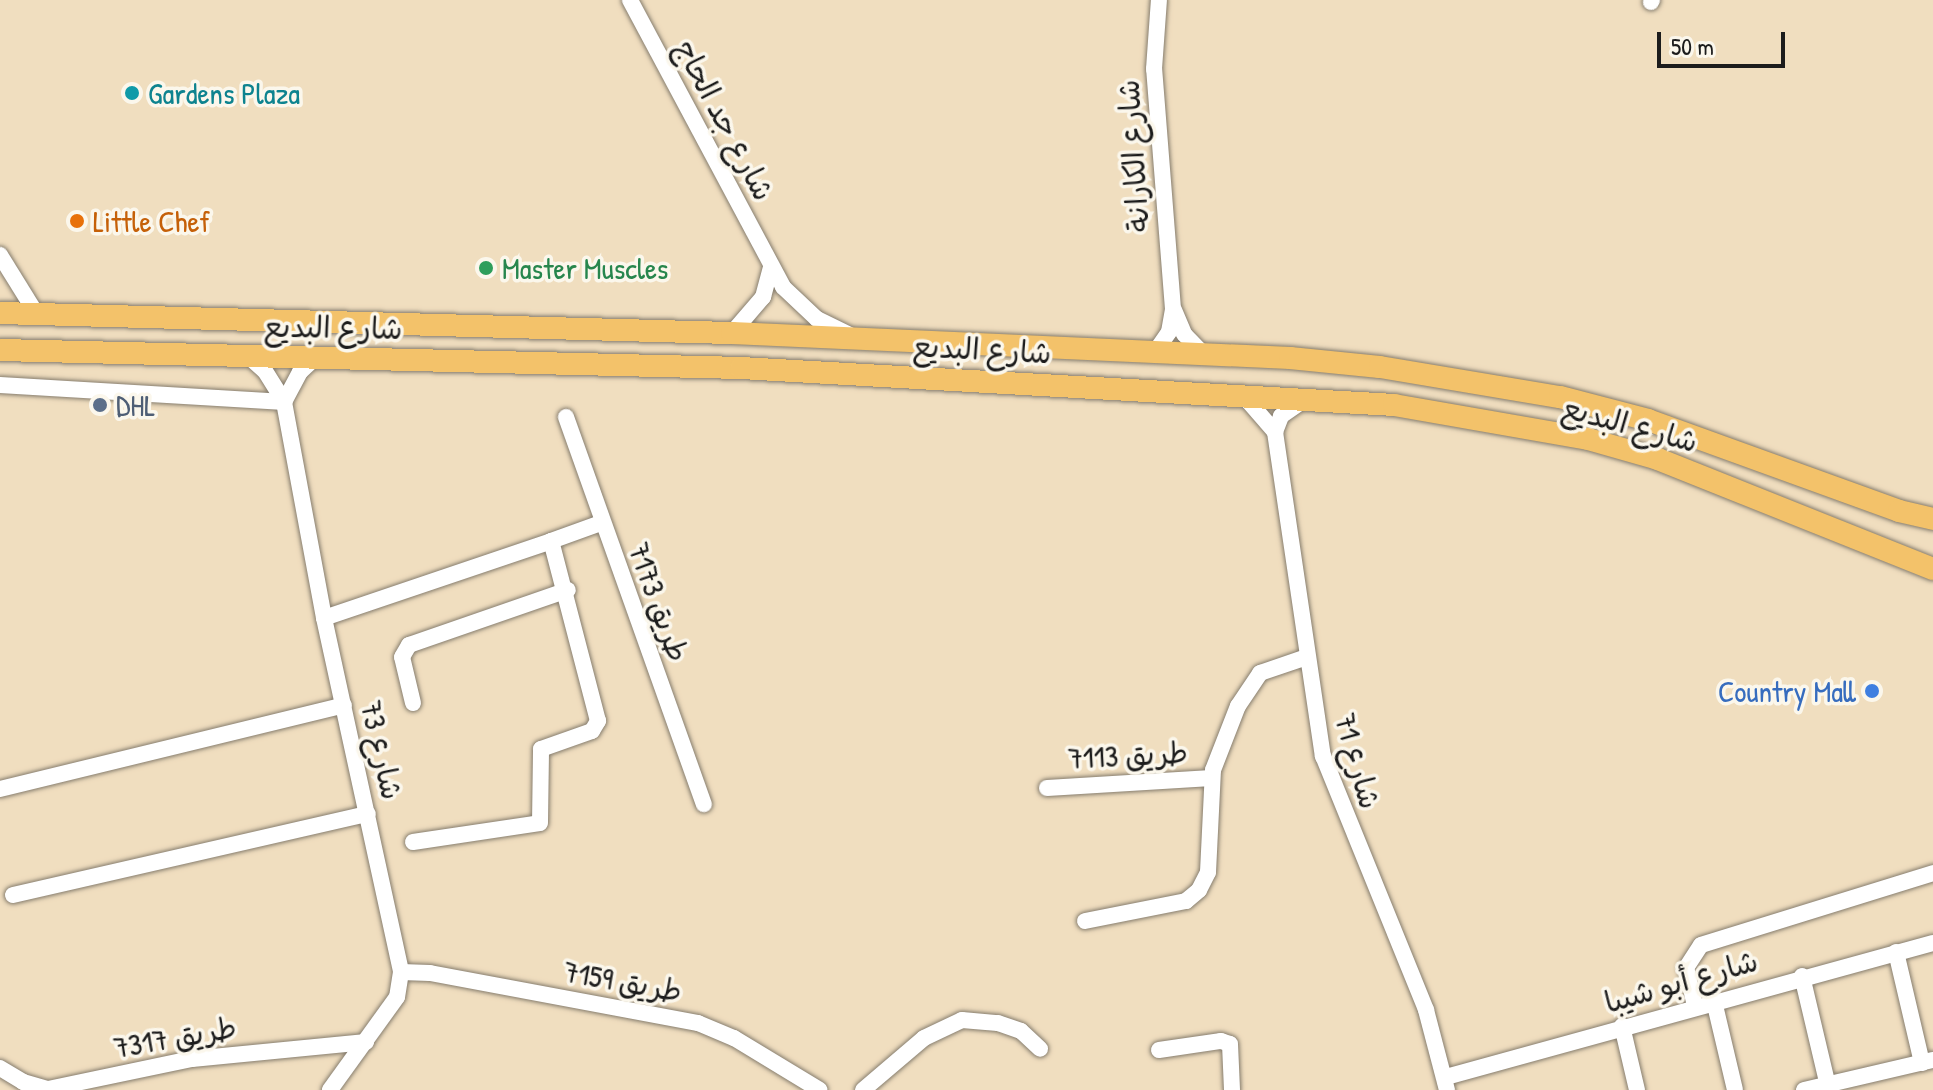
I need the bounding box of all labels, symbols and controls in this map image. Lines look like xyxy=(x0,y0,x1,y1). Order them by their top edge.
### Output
scale bar xyxy=(1661,16,1789,66)
text: 50 m xyxy=(1671,30,1714,62)
street label: شارع جد الحاج xyxy=(668,34,782,206)
place label: Gardens Plaza xyxy=(148,75,300,111)
street label: شارع الكارانة xyxy=(1110,79,1156,233)
marker: Gardens Plaza xyxy=(123,84,141,102)
place label: Little Chef xyxy=(93,203,210,239)
marker: Little Chef xyxy=(68,212,86,230)
place label: Master Muscles xyxy=(502,250,668,286)
marker: Master Muscles xyxy=(477,259,495,277)
street label: شارع البديع xyxy=(263,308,403,346)
street label: شارع البديع xyxy=(912,327,1052,371)
place label: DHL xyxy=(116,387,155,423)
street label: شارع البديع xyxy=(1558,389,1702,459)
marker: DHL xyxy=(91,396,109,414)
street label: طريق 7173 xyxy=(621,538,697,666)
place label: Country Mall xyxy=(1718,673,1856,709)
marker: Country Mall xyxy=(1863,682,1881,700)
street label: شارع 73 xyxy=(353,697,411,803)
street label: شارع 71 xyxy=(1327,709,1389,813)
street label: طريق 7113 xyxy=(1067,734,1189,776)
street label: شارع أبو شيبا xyxy=(1600,942,1762,1020)
street label: طريق 7159 xyxy=(561,953,685,1009)
street label: طريق 7317 xyxy=(111,1009,239,1065)

